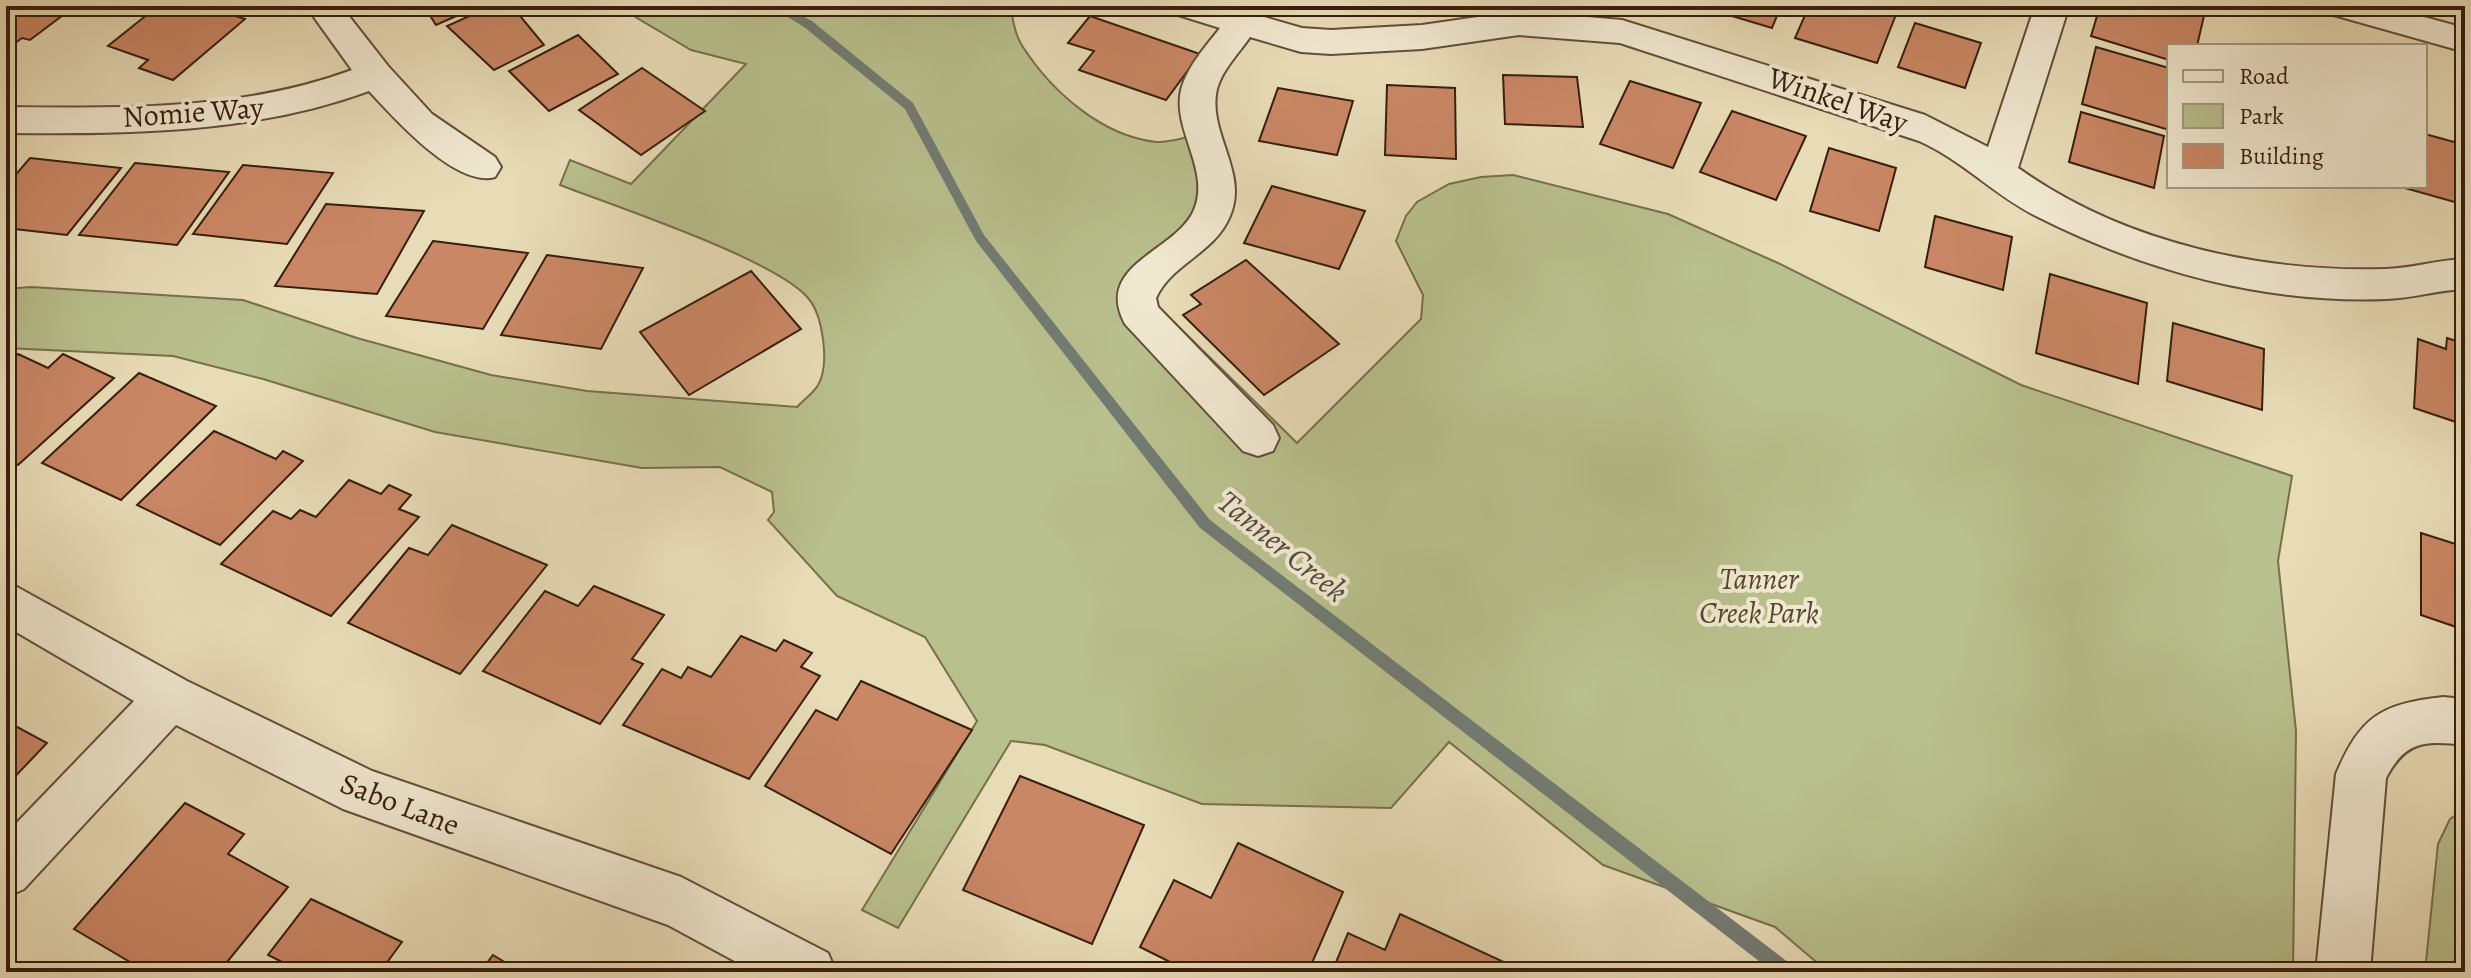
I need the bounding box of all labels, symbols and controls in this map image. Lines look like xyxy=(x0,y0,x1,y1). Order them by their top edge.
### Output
legend xyxy=(2167,44,2427,188)
street label: Winkel Way xyxy=(1762,57,1914,143)
text: Road xyxy=(2239,60,2289,92)
street label: Nomie Way xyxy=(121,87,265,137)
text: Park xyxy=(2239,100,2284,132)
text: Building xyxy=(2239,140,2324,172)
water label: Tanner Creek xyxy=(1209,480,1357,612)
park label: Tanner Creek Park xyxy=(1699,559,1819,633)
street label: Sabo Lane xyxy=(335,763,465,845)

